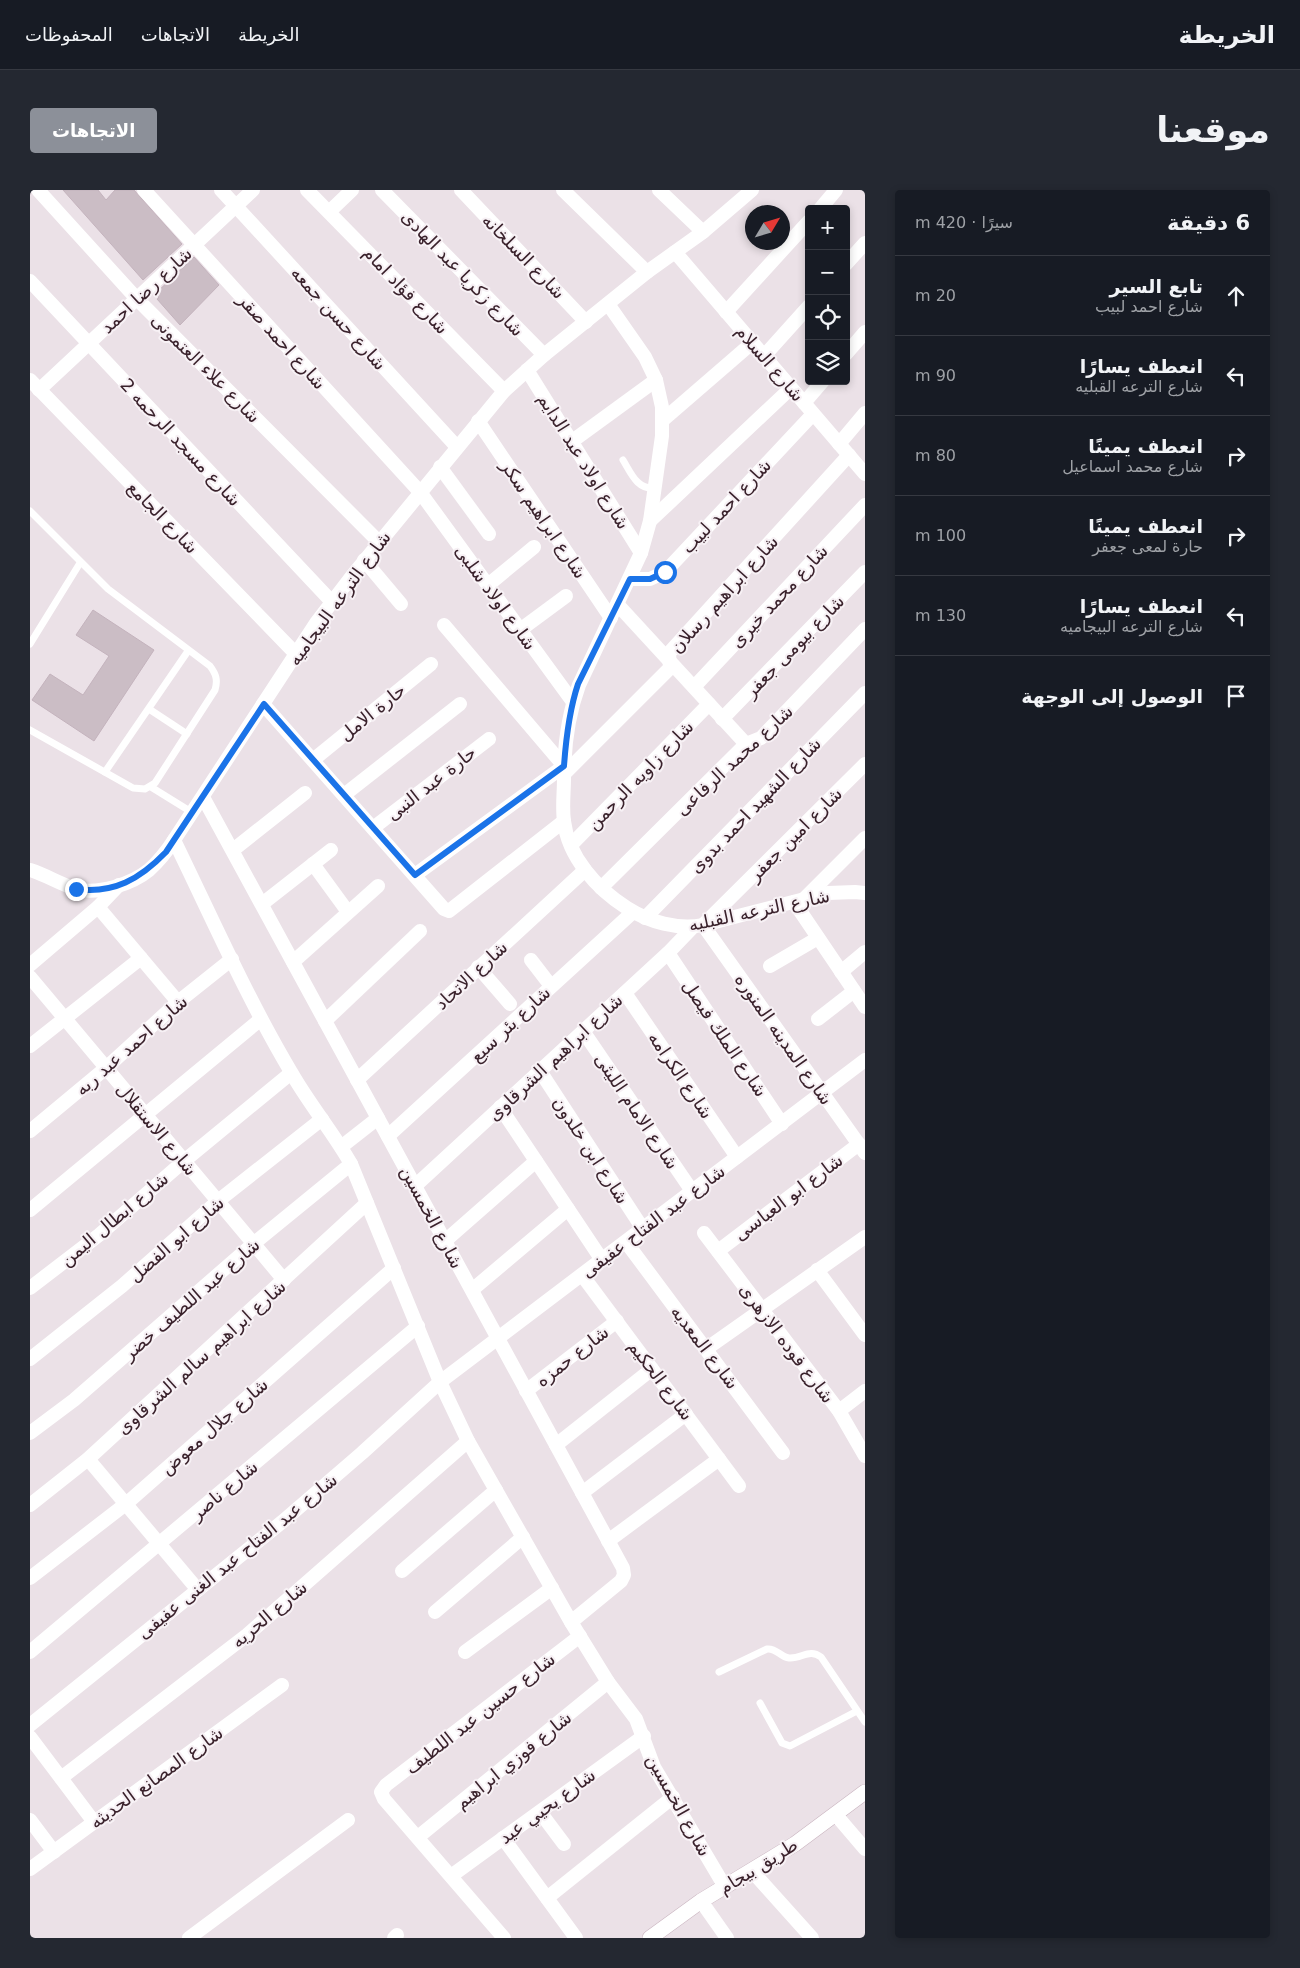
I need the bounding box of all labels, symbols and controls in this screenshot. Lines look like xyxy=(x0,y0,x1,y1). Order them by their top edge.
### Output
text: الخريطة xyxy=(1179,21,1275,49)
text: المحفوظات xyxy=(25,24,113,45)
text: الاتجاهات xyxy=(141,24,210,45)
text: الخريطة xyxy=(238,24,299,45)
button: الاتجاهات xyxy=(30,108,157,153)
text: موقعنا xyxy=(1156,110,1270,150)
north arrow xyxy=(745,205,790,250)
map controls xyxy=(805,205,850,385)
button: + xyxy=(805,205,850,250)
street label: شارع زكريا عبد الهادى xyxy=(397,206,529,341)
street label: شارع السلخانه xyxy=(478,209,570,304)
text: 6 دقيقة xyxy=(1167,211,1250,235)
text: سيرًا · 420 m xyxy=(915,213,1013,232)
street label: شارع رضا احمد xyxy=(96,242,197,338)
street label: شارع فؤاد امام xyxy=(358,242,453,339)
button: − xyxy=(805,250,850,295)
street label: شارع حسن جمعه xyxy=(286,262,391,375)
text: تابع السير xyxy=(1109,275,1203,297)
icon: ahead xyxy=(1222,282,1250,310)
text: 20 m xyxy=(915,286,956,305)
street label: شارع احمد صقر xyxy=(232,288,331,394)
button: locate xyxy=(805,295,850,340)
text: شارع احمد لبيب xyxy=(1095,297,1203,316)
street label: شارع علاء العتمونى xyxy=(146,309,265,428)
street label: شارع السلام xyxy=(730,321,809,406)
button: layers xyxy=(805,340,850,385)
text: انعطف يسارًا xyxy=(1080,355,1203,377)
icon: left xyxy=(1222,362,1250,390)
text: 90 m xyxy=(915,366,956,385)
street label: شارع مسجد الرحمه 2 xyxy=(116,374,246,511)
text: شارع الترعه القبليه xyxy=(1075,377,1203,396)
street label: شارع اولاد عبد الدايم xyxy=(533,389,634,534)
text: انعطف يمينًا xyxy=(1088,435,1203,457)
icon: right xyxy=(1222,442,1250,470)
text: 80 m xyxy=(915,446,956,465)
street label: شارع احمد لبيب xyxy=(677,454,776,558)
street label: شارع ابراهيم سكر xyxy=(495,455,591,583)
text: شارع محمد اسماعيل xyxy=(1062,457,1203,476)
street label: شارع الجامع xyxy=(123,476,203,558)
text: انعطف يمينًا xyxy=(1088,515,1203,537)
icon: right xyxy=(1222,522,1250,550)
text: 100 m xyxy=(915,526,966,545)
street label: شارع الترعه البيجاميه xyxy=(283,527,396,670)
street label: شارع ابراهيم رسلان xyxy=(666,531,783,658)
text: حارة لمعى جعفر xyxy=(1092,537,1203,556)
street label: شارع اولاد شلبى xyxy=(450,540,541,654)
street label: شارع محمد خيرى xyxy=(726,540,833,653)
route start xyxy=(654,561,677,584)
street label: شارع بيومى جعفر xyxy=(739,590,849,703)
text: انعطف يسارًا xyxy=(1080,595,1203,617)
icon: left xyxy=(1222,602,1250,630)
text: 130 m xyxy=(915,606,966,625)
text: شارع الترعه البيجاميه xyxy=(1060,617,1203,636)
street label: حارة الامل xyxy=(335,679,409,745)
icon: arrive xyxy=(1222,682,1250,710)
text: الوصول إلى الوجهة xyxy=(1021,685,1203,707)
street label: شارع محمد الرفاعى xyxy=(671,700,798,821)
street label: شارع زاويه الرحمن xyxy=(582,716,698,835)
street label: شارع الشهيد احمد بدوى xyxy=(685,733,826,878)
street label: حارة عبد النبى xyxy=(382,741,480,825)
street label: شارع امين جعفر xyxy=(743,783,847,887)
route end xyxy=(65,878,88,901)
street label: شارع الترعه القبليه xyxy=(687,885,832,936)
street label: شارع الاتحاد xyxy=(431,936,512,1014)
street label: شارع المدينه المنوره xyxy=(730,969,837,1109)
street label: شارع الملك فيصل xyxy=(677,975,772,1101)
street label: شارع بئر سبع xyxy=(466,982,555,1067)
street label: شارع ابراهيم الشرقاوى xyxy=(483,989,627,1126)
street label: شارع احمد عبد ربه xyxy=(70,990,192,1100)
street label: شارع الكرامه xyxy=(643,1028,718,1123)
street label: شارع الامام الليثى xyxy=(590,1049,684,1174)
street label: شارع الاستقلال xyxy=(111,1078,202,1180)
street label: شارع ابن خلدون xyxy=(548,1092,633,1208)
street label: شارع ابو العباسى xyxy=(729,1149,847,1246)
street label: شارع عبد الفتاح عفيفى xyxy=(577,1160,730,1283)
street label: شارع الخمسين xyxy=(395,1162,468,1272)
street label: شارع ابطال اليمن xyxy=(56,1168,173,1271)
street label: شارع ابو الفضل xyxy=(124,1192,229,1287)
street label: شارع عبد اللطيف خضر xyxy=(117,1234,264,1366)
street label: شارع ابراهيم سالم الشرقاوى xyxy=(112,1275,291,1439)
street label: شارع فوده الازهرى xyxy=(734,1279,839,1408)
street label: شارع المعديه xyxy=(666,1301,743,1394)
street label: شارع حمزه xyxy=(531,1321,613,1392)
street label: شارع الحكيم xyxy=(623,1336,698,1425)
street label: شارع جلال معوض xyxy=(156,1374,273,1479)
street label: شارع ناصر xyxy=(185,1456,263,1526)
street label: شارع عبد الفتاح عبد الغنى عفيفى xyxy=(133,1469,342,1644)
street label: شارع الحريه xyxy=(227,1576,312,1653)
street label: شارع حسين عبد اللطيف xyxy=(401,1648,560,1779)
street label: شارع فوزي ابراهيم xyxy=(450,1707,576,1814)
street label: شارع المصانع الحديثه xyxy=(85,1722,227,1833)
street label: شارع الخمسين xyxy=(641,1750,716,1860)
street label: شارع يحيي عيد xyxy=(495,1764,600,1849)
street label: طريق بيجام xyxy=(715,1834,802,1899)

